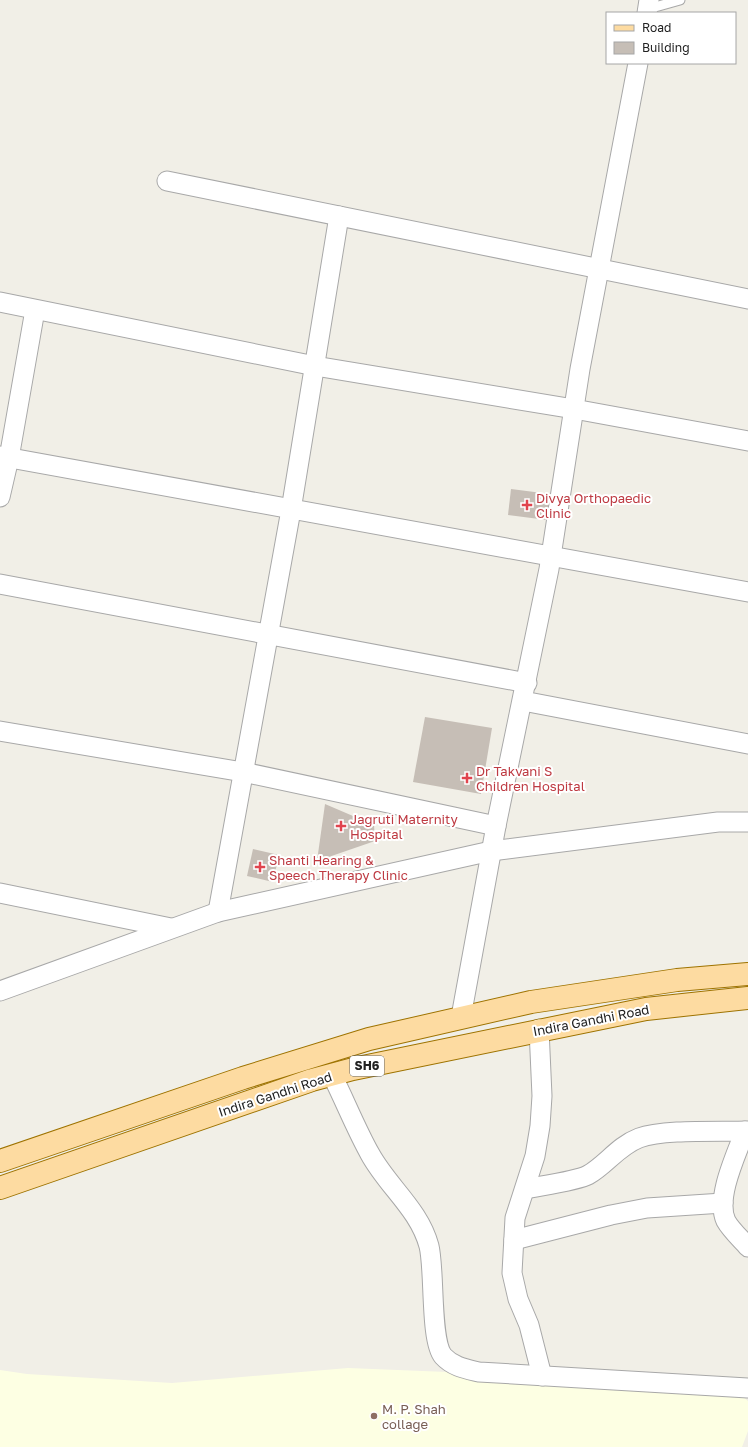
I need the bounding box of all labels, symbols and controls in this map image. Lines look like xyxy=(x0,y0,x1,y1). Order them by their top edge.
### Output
legend xyxy=(606,12,736,64)
text: Road xyxy=(642,20,671,35)
text: Building xyxy=(642,40,690,55)
place label: Divya Orthopaedic Clinic xyxy=(536,490,651,521)
marker: Divya Orthopaedic Clinic xyxy=(521,499,533,511)
place label: Dr Takvani S Children Hospital xyxy=(476,763,585,794)
marker: Dr Takvani S Children Hospital xyxy=(461,772,473,784)
place label: Jagruti Maternity Hospital xyxy=(350,811,459,842)
marker: Jagruti Maternity Hospital xyxy=(335,820,347,832)
place label: Shanti Hearing & Speech Therapy Clinic xyxy=(269,852,408,883)
marker: Shanti Hearing & Speech Therapy Clinic xyxy=(254,861,266,873)
street label: Indira Gandhi Road xyxy=(531,1001,651,1039)
road number: SH6 xyxy=(350,1056,384,1076)
street label: Indira Gandhi Road xyxy=(216,1068,334,1120)
place label: M. P. Shah collage xyxy=(382,1401,446,1432)
marker: M. P. Shah collage xyxy=(369,1411,379,1421)

